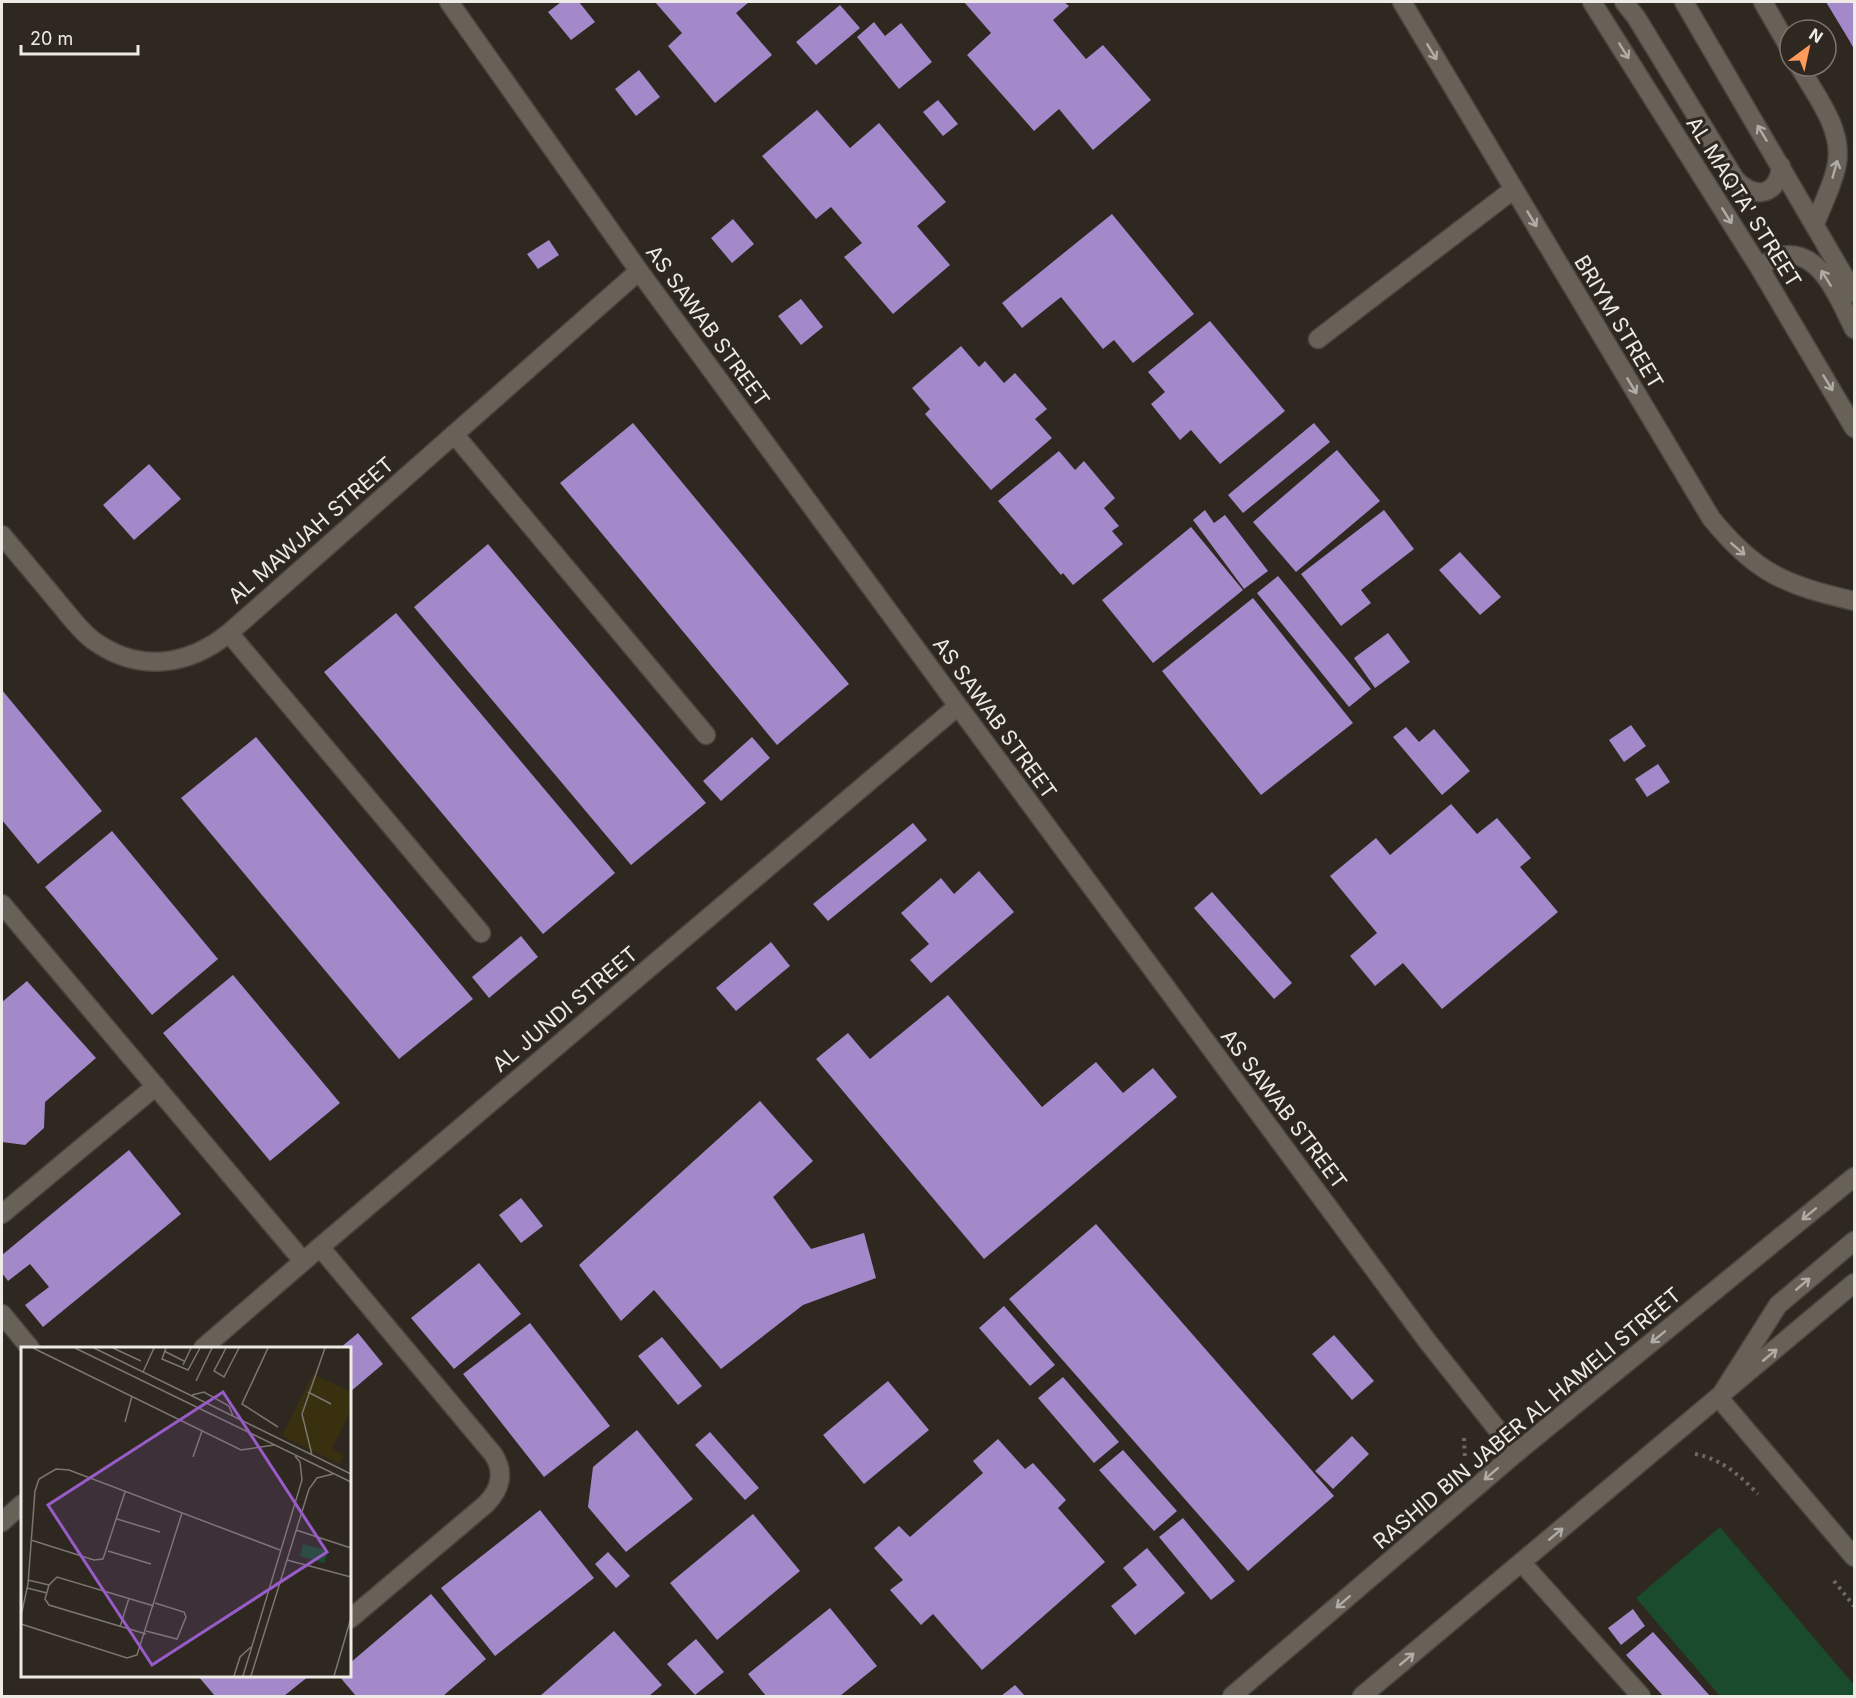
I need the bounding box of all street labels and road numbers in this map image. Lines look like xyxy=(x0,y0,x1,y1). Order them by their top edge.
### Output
street label: AL MAQTA' STREET xyxy=(1681,112,1807,292)
street label: AS SAWAB STREET xyxy=(641,240,775,412)
street label: BRIYM STREET xyxy=(1569,251,1669,393)
street label: AL MAWJAH STREET xyxy=(223,451,399,609)
street label: AS SAWAB STREET xyxy=(928,632,1062,804)
street label: AL JUNDI STREET xyxy=(487,941,643,1077)
street label: AS SAWAB STREET xyxy=(1216,1024,1352,1194)
street label: RASHID BIN JABER AL HAMELI STREET xyxy=(1368,1282,1686,1554)

